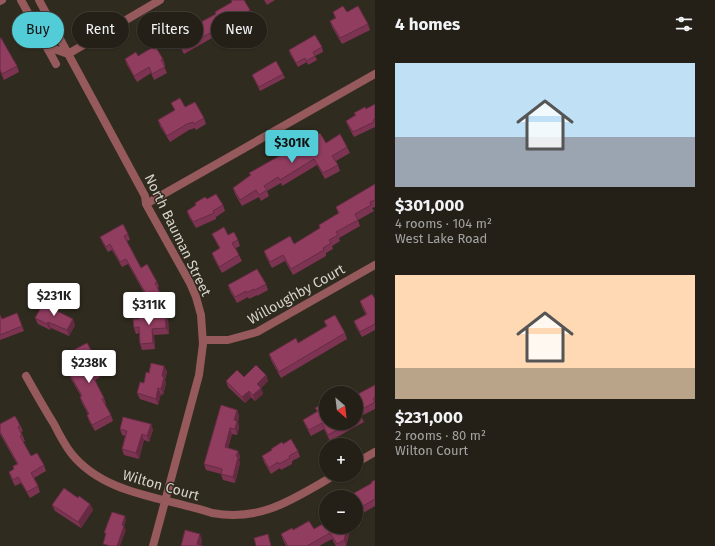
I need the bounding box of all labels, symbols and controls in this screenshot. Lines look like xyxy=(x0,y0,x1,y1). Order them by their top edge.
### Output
chip: Buy xyxy=(12,12,64,48)
chip: Rent xyxy=(72,12,129,48)
chip: Filters xyxy=(137,12,203,48)
chip: New xyxy=(211,12,267,48)
icon: filters xyxy=(673,13,695,35)
text: 4 homes xyxy=(395,14,460,35)
icon: home xyxy=(509,89,581,161)
pin: $301K xyxy=(264,130,320,164)
text: $301K xyxy=(274,135,310,150)
street label: North Bauman Street xyxy=(141,171,215,300)
text: $301,000 xyxy=(395,195,464,216)
text: 4 rooms · 104 m² xyxy=(395,216,492,231)
text: West Lake Road xyxy=(395,231,487,246)
street label: Willoughby Court xyxy=(245,260,349,328)
pin: $231K xyxy=(26,283,82,317)
text: $231K xyxy=(37,288,71,303)
pin: $311K xyxy=(121,292,177,326)
text: $311K xyxy=(132,297,166,312)
icon: home xyxy=(509,301,581,373)
pin: $238K xyxy=(61,350,117,384)
text: $238K xyxy=(71,355,107,370)
north arrow xyxy=(319,386,363,430)
map controls xyxy=(319,386,363,534)
text: $231,000 xyxy=(395,407,463,428)
text: 2 rooms · 80 m² xyxy=(395,428,486,443)
button: + xyxy=(319,438,363,482)
text: Wilton Court xyxy=(395,443,468,458)
street label: Wilton Court xyxy=(121,466,202,505)
button: − xyxy=(319,490,363,534)

